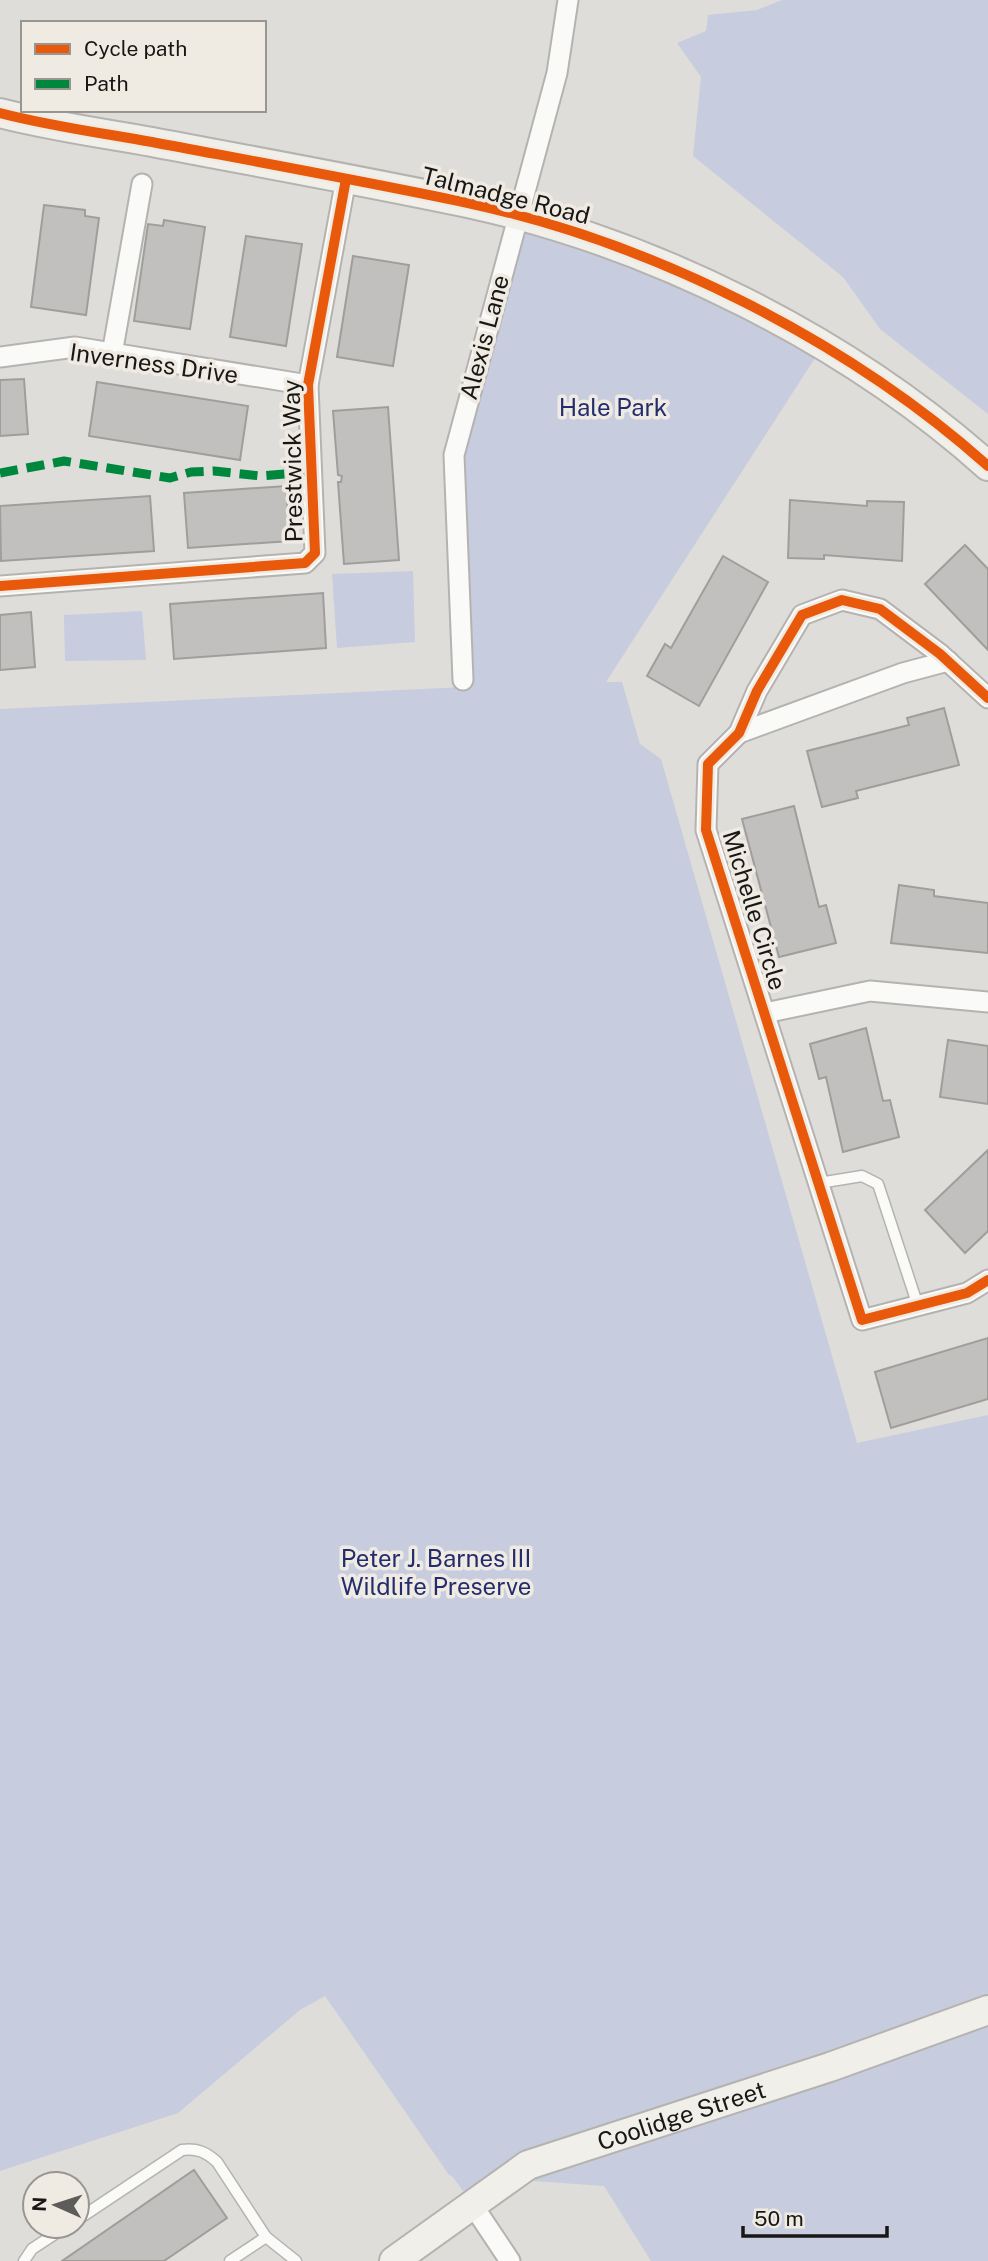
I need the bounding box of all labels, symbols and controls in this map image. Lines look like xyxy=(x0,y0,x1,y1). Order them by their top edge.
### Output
legend xyxy=(21,21,266,112)
text: Cycle path xyxy=(84,36,187,61)
text: Path xyxy=(84,71,129,96)
street label: Talmadge Road xyxy=(419,161,593,229)
street label: Alexis Lane xyxy=(454,272,514,402)
street label: Inverness Drive xyxy=(68,337,240,389)
street label: Prestwick Way xyxy=(277,379,307,543)
park label: Hale Park xyxy=(559,393,667,421)
street label: Michelle Circle xyxy=(717,827,793,993)
park label: Peter J. Barnes III Wildlife Preserve xyxy=(341,1544,531,1600)
street label: Coolidge Street xyxy=(594,2075,769,2156)
north arrow xyxy=(21,2170,91,2240)
scale bar xyxy=(743,2194,886,2238)
text: N xyxy=(28,2196,50,2212)
text: 50 m xyxy=(754,2206,804,2231)

